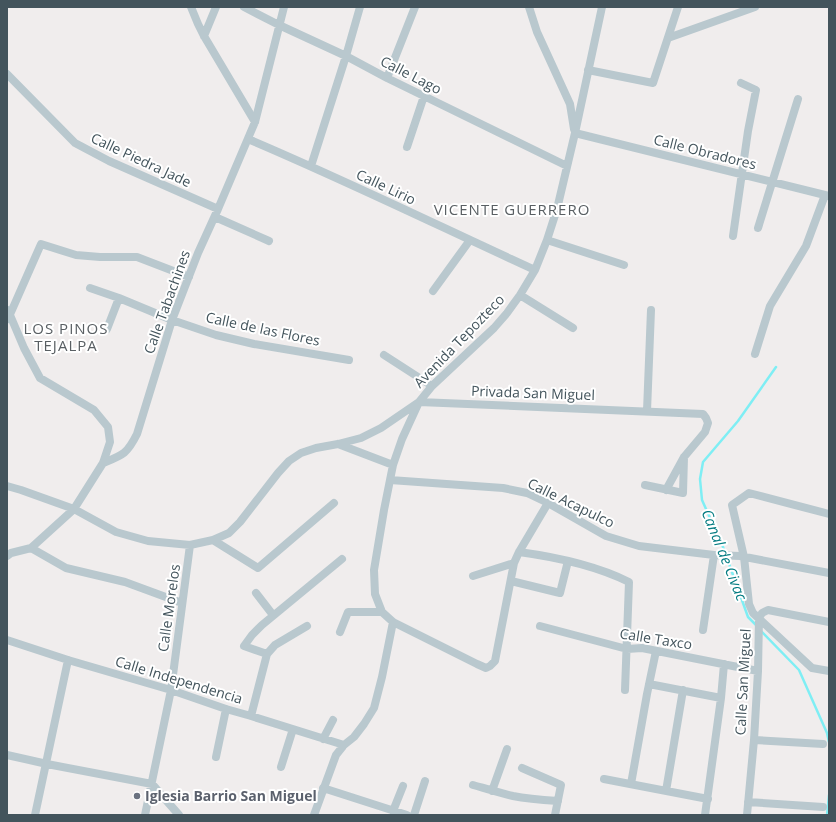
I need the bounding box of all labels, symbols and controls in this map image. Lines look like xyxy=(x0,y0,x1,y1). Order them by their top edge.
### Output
street label: Calle Lago xyxy=(377,51,445,98)
street label: Calle Piedra Jade xyxy=(88,128,195,191)
street label: Calle Obradores xyxy=(652,130,759,174)
street label: Calle Lirio xyxy=(353,164,419,209)
district label: VICENTE GUERRERO xyxy=(434,199,590,219)
street label: Calle Tabachines xyxy=(139,247,194,356)
street label: Avenida Tepozteco xyxy=(409,290,508,391)
street label: Calle de las Flores xyxy=(204,307,322,350)
district label: LOS PINOS TEJALPA xyxy=(23,318,109,355)
street label: Privada San Miguel xyxy=(471,381,595,404)
street label: Calle Acapulco xyxy=(525,473,618,532)
water label: Canal de Civac xyxy=(697,506,752,603)
street label: Calle Morelos xyxy=(153,563,184,653)
street label: Calle Taxco xyxy=(618,623,694,654)
street label: Calle San Miguel xyxy=(730,628,755,736)
street label: Calle Independencia xyxy=(113,651,245,708)
place label: Iglesia Barrio San Miguel xyxy=(145,786,317,805)
marker: Iglesia Barrio San Miguel xyxy=(132,791,142,801)

